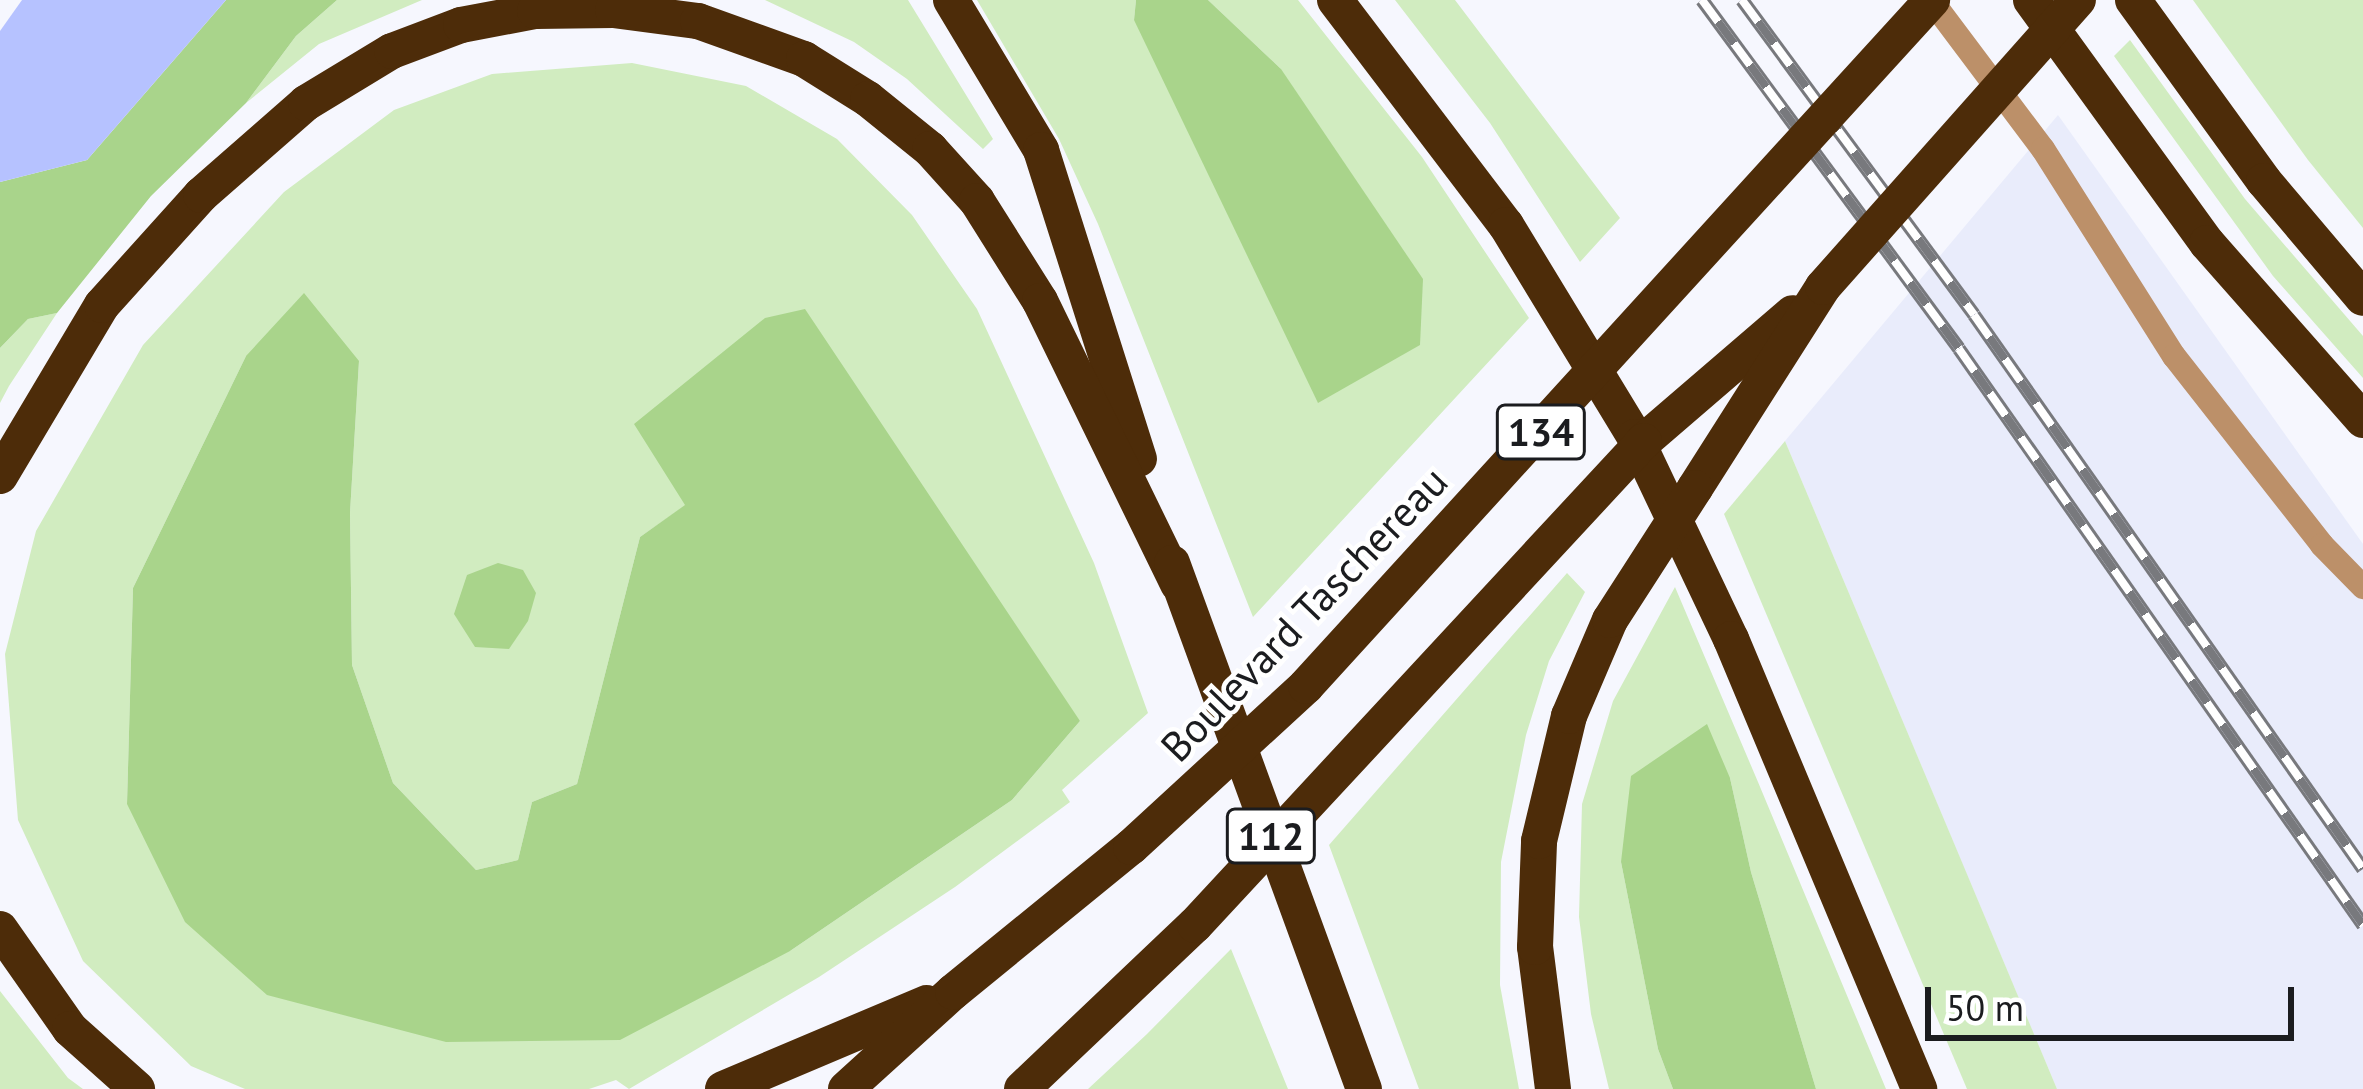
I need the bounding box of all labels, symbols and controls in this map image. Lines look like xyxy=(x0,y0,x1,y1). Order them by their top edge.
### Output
road number: 134 xyxy=(1493,399,1589,465)
street label: Boulevard Taschereau xyxy=(1150,456,1458,772)
road number: 112 xyxy=(1223,803,1319,869)
scale bar xyxy=(1931,963,2300,1037)
text: 50 m xyxy=(1946,984,2024,1031)

